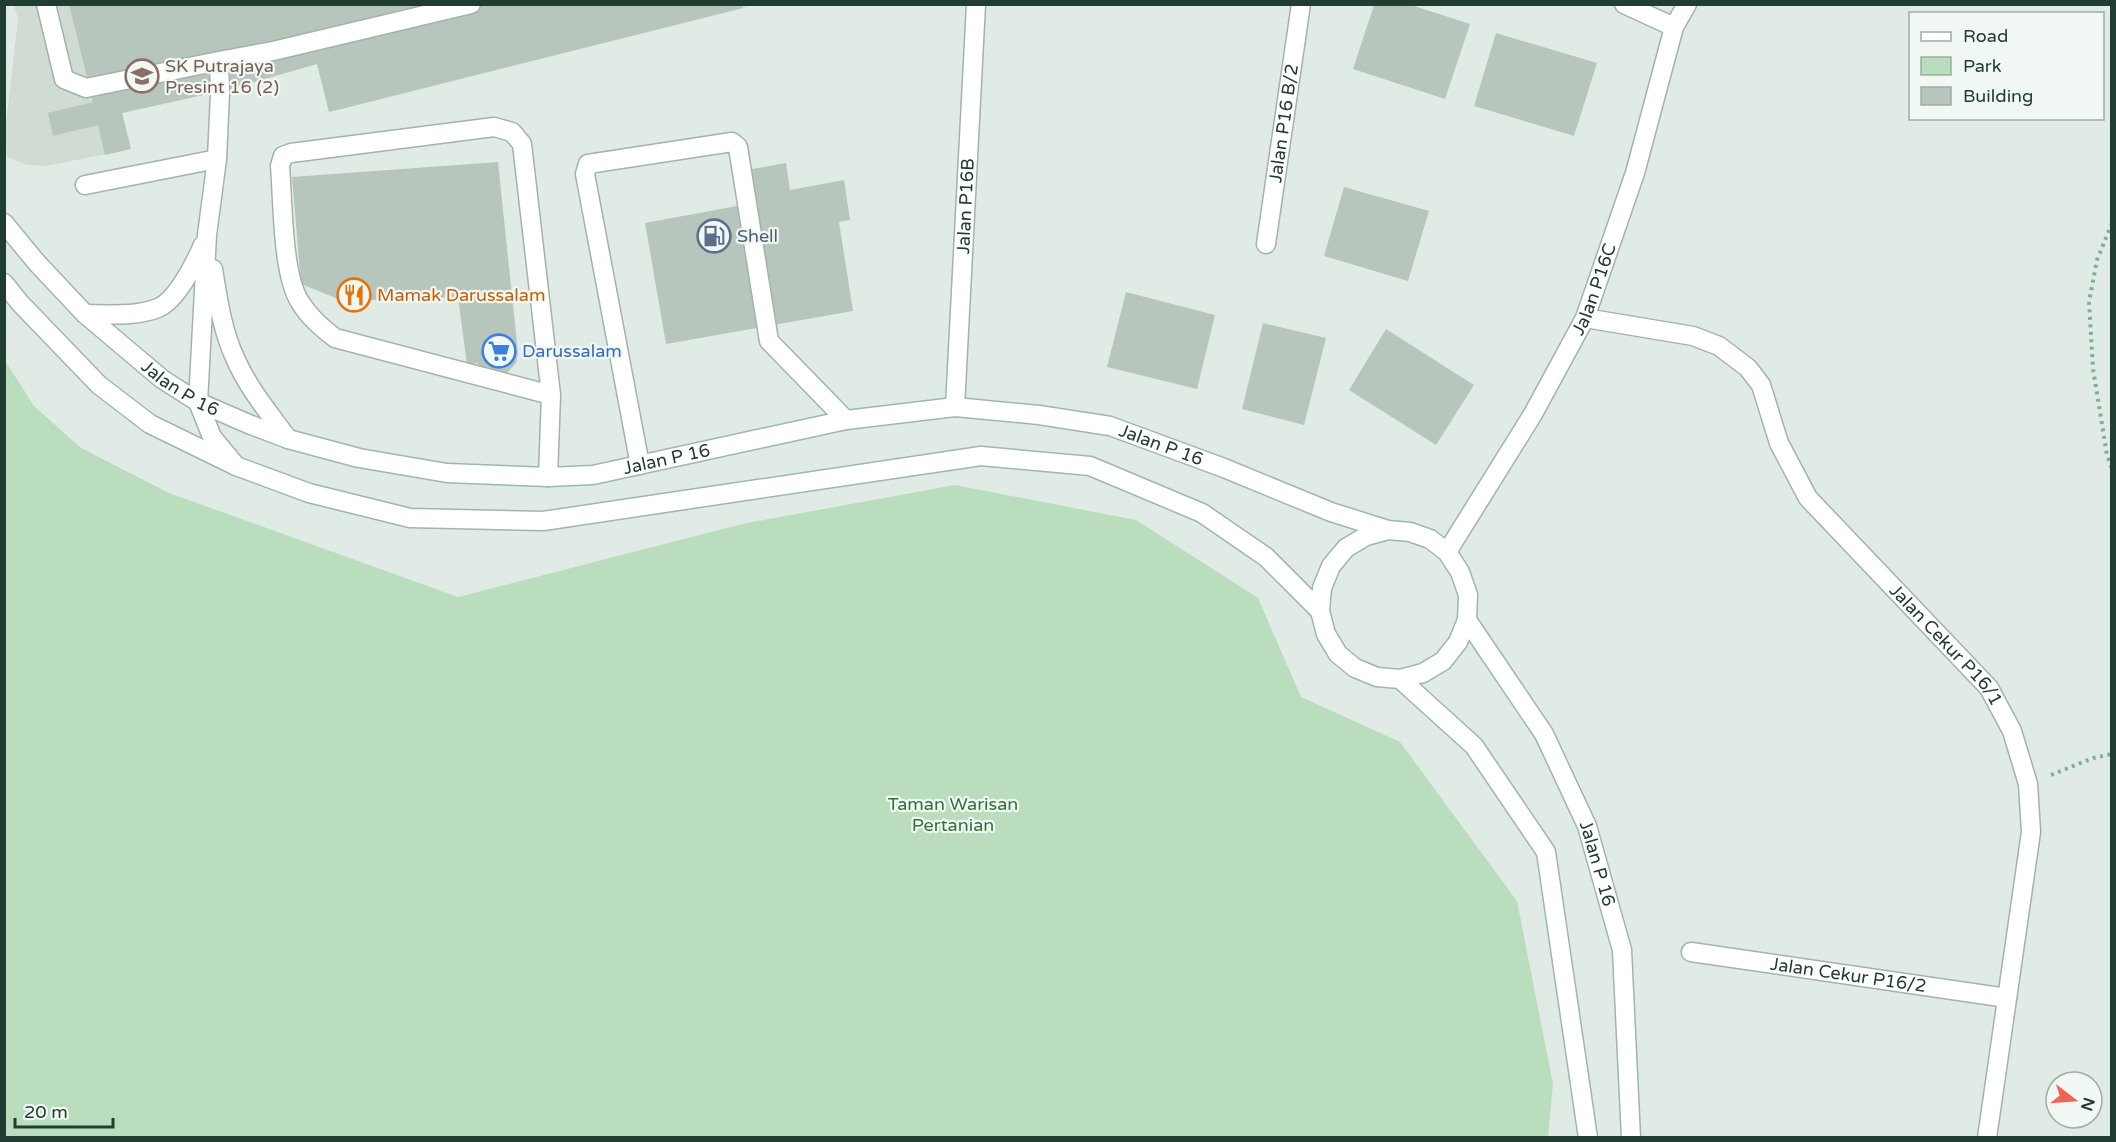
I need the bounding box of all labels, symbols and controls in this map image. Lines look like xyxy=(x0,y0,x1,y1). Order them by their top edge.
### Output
legend xyxy=(1909,12,2104,120)
text: Road xyxy=(1963,25,2008,47)
place label: SK Putrajaya Presint 16 (2) xyxy=(165,55,279,98)
text: Park xyxy=(1963,55,2002,77)
school or university icon: SK Putrajaya Presint 16 (2) xyxy=(124,58,160,94)
street label: Jalan P16 B/2 xyxy=(1264,62,1303,184)
text: Building xyxy=(1963,85,2033,107)
street label: Jalan P16B xyxy=(952,158,979,255)
fuel station icon: Shell xyxy=(696,218,732,254)
place label: Shell xyxy=(737,225,778,247)
street label: Jalan P16C xyxy=(1567,240,1621,339)
restaurant icon: Mamak Darussalam xyxy=(336,277,372,313)
place label: Mamak Darussalam xyxy=(377,284,545,306)
supermarket icon: Darussalam xyxy=(481,333,517,369)
place label: Darussalam xyxy=(522,340,622,362)
street label: Jalan P 16 xyxy=(137,355,222,421)
street label: Jalan P 16 xyxy=(1116,419,1206,470)
street label: Jalan P 16 xyxy=(621,439,712,479)
street label: Jalan Cekur P16/1 xyxy=(1885,580,2007,709)
park label: Taman Warisan Pertanian xyxy=(888,793,1018,836)
street label: Jalan P 16 xyxy=(1575,817,1620,909)
street label: Jalan Cekur P16/2 xyxy=(1769,953,1928,997)
north arrow xyxy=(2044,1070,2104,1130)
scale bar xyxy=(15,1091,112,1129)
text: N xyxy=(2076,1095,2099,1113)
text: 20 m xyxy=(24,1101,68,1123)

